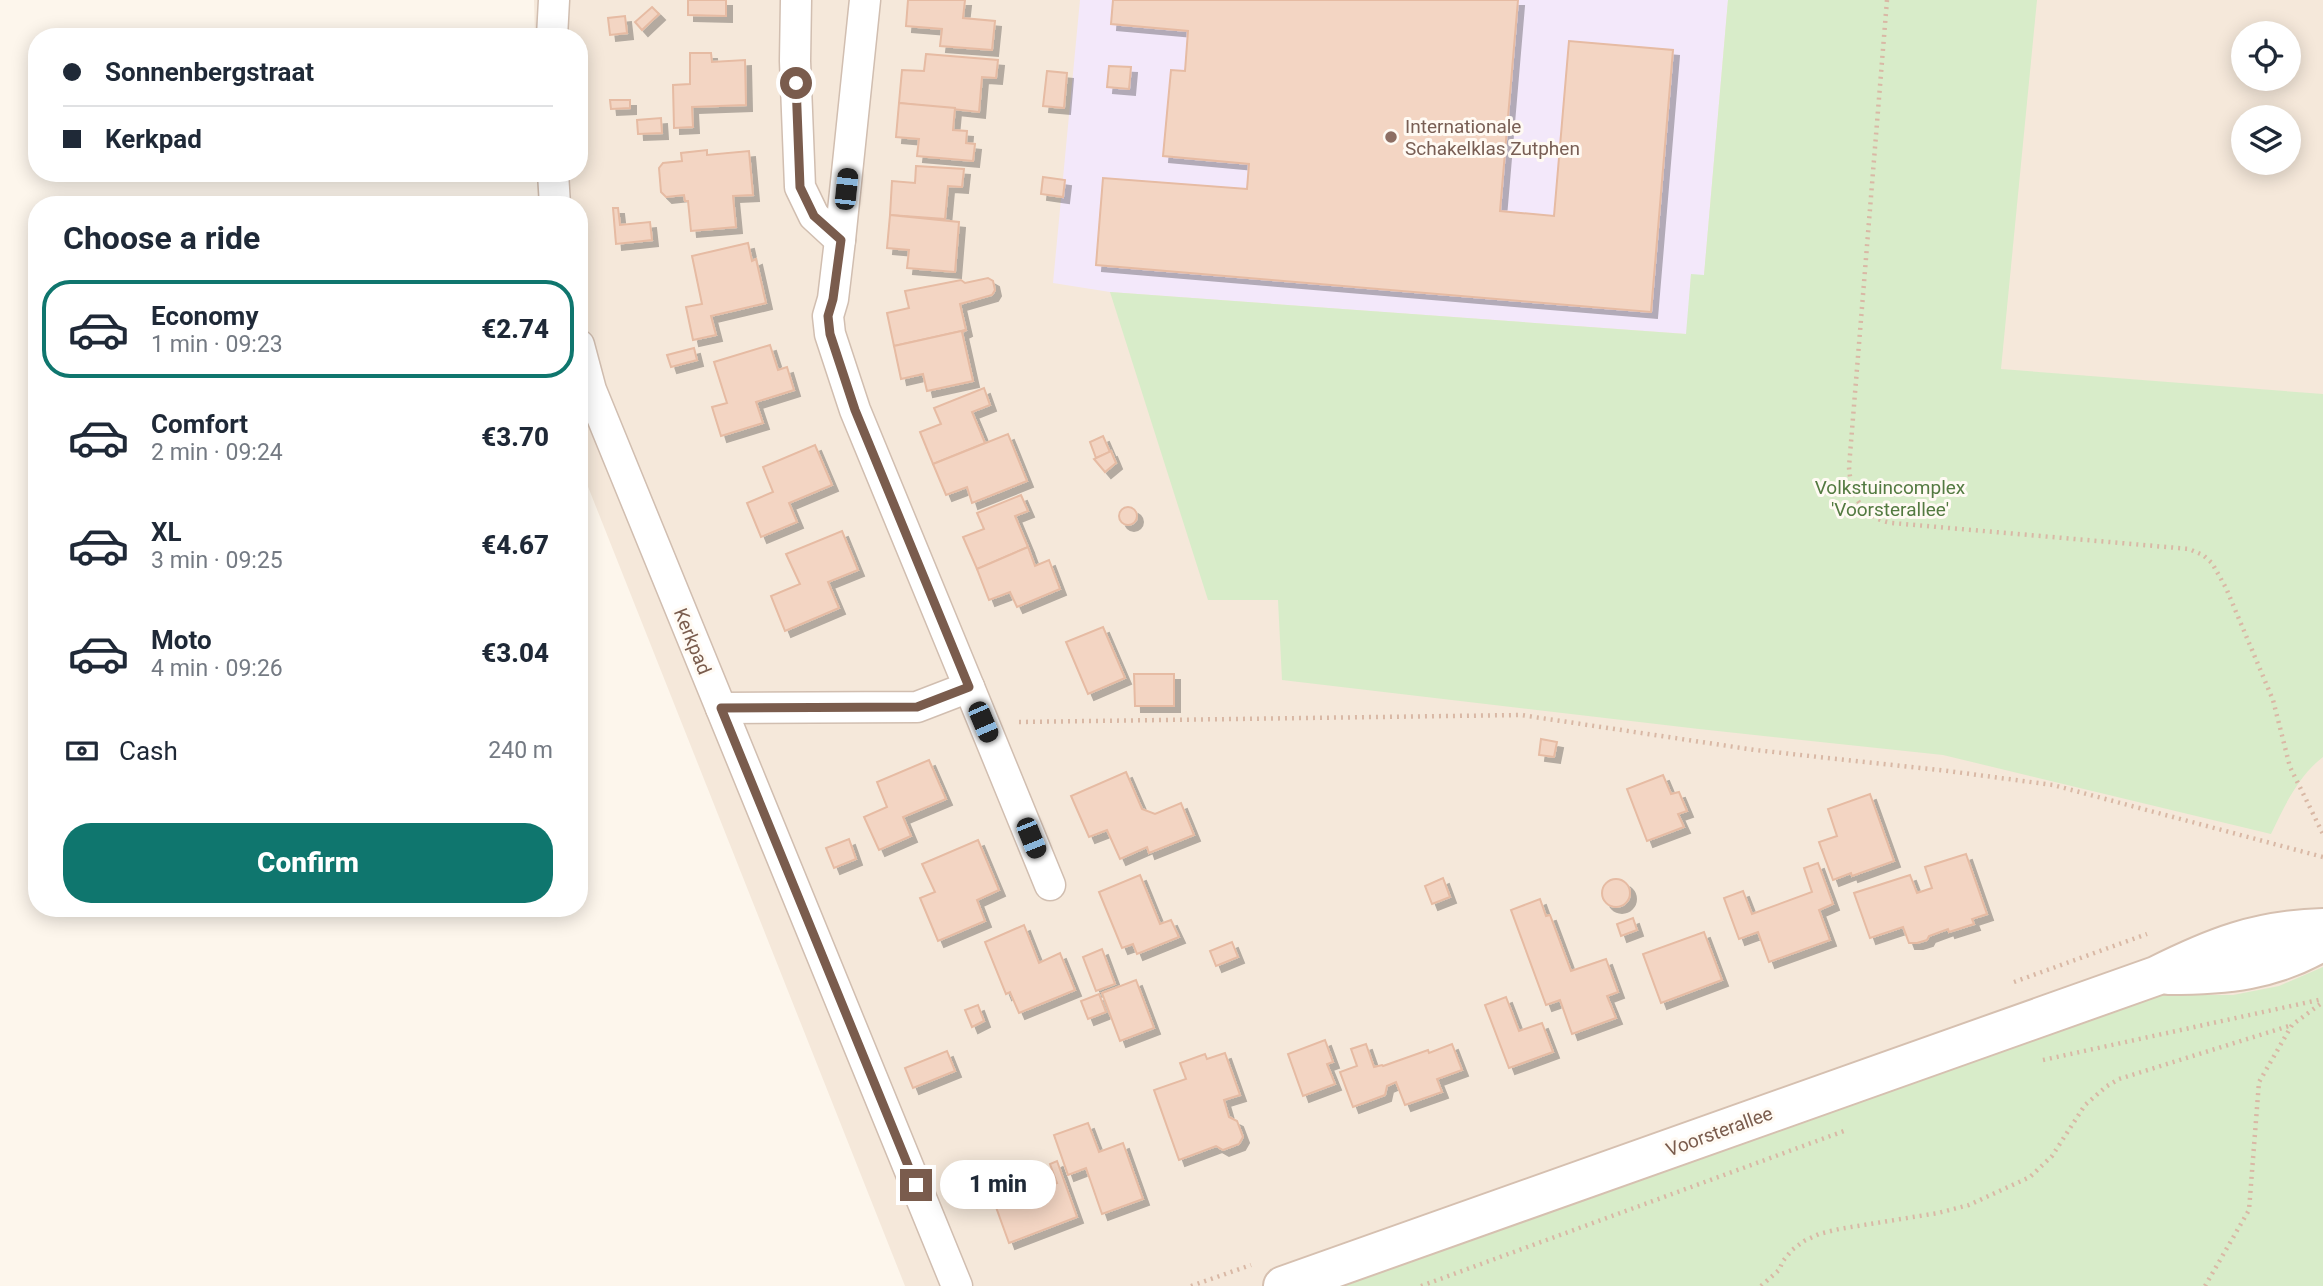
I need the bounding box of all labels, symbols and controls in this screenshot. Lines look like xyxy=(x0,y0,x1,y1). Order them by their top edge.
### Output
map controls xyxy=(2231,21,2301,175)
button: locate xyxy=(2231,21,2301,91)
text: Sonnenbergstraat xyxy=(105,57,314,87)
route start xyxy=(780,67,812,99)
button: layers xyxy=(2231,105,2301,175)
place label: Internationale Schakelklas Zutphen xyxy=(1405,115,1580,160)
text: Kerkpad xyxy=(105,124,202,154)
marker: Internationale Schakelklas Zutphen xyxy=(1383,129,1399,145)
car xyxy=(834,167,859,211)
text: Choose a ride xyxy=(63,219,260,257)
icon: car xyxy=(67,298,130,361)
text: Economy xyxy=(151,301,258,331)
text: €2.74 xyxy=(481,314,549,344)
text: 1 min · 09:23 xyxy=(151,331,283,358)
icon: car xyxy=(67,406,130,469)
text: Comfort xyxy=(151,409,248,439)
text: €3.70 xyxy=(481,422,549,452)
text: 2 min · 09:24 xyxy=(151,439,283,466)
park label: Volkstuincomplex 'Voorsterallee' xyxy=(1815,476,1966,521)
icon: car xyxy=(67,514,130,577)
text: XL xyxy=(151,517,182,547)
text: €4.67 xyxy=(481,530,549,560)
text: 3 min · 09:25 xyxy=(151,547,283,574)
street label: Kerkpad xyxy=(669,605,716,678)
icon: car xyxy=(67,622,130,685)
text: Moto xyxy=(151,625,212,655)
text: €3.04 xyxy=(481,638,549,668)
text: 4 min · 09:26 xyxy=(151,655,283,682)
car xyxy=(966,699,1001,745)
icon: cash xyxy=(63,732,101,770)
text: Cash xyxy=(119,736,178,766)
text: 240 m xyxy=(488,737,553,764)
car xyxy=(1014,815,1049,861)
button: Confirm xyxy=(63,823,553,903)
street label: Voorsterallee xyxy=(1663,1102,1776,1161)
callout: 1 min xyxy=(940,1160,1056,1210)
route end xyxy=(900,1169,932,1201)
text: 1 min xyxy=(969,1171,1027,1198)

